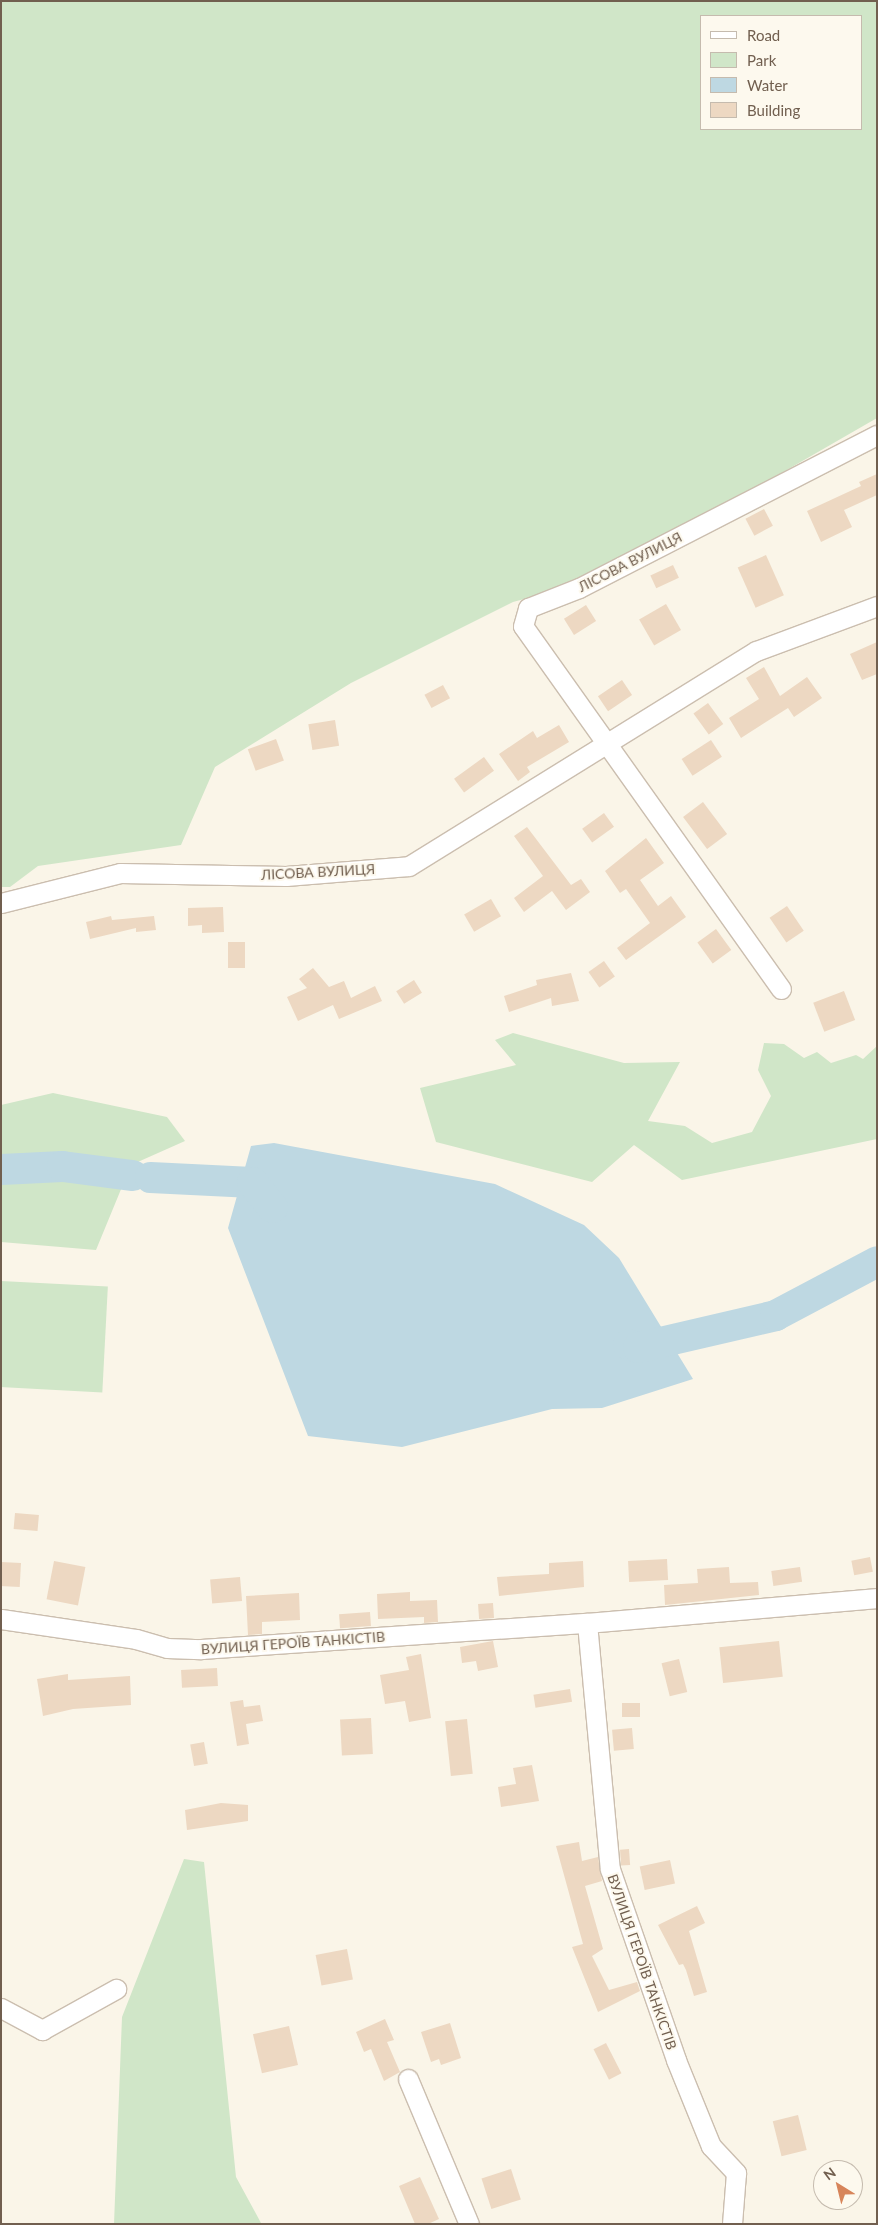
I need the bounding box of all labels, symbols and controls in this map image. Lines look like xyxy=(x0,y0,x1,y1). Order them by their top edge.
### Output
legend xyxy=(700,15,863,130)
text: Road xyxy=(747,26,780,44)
text: Park xyxy=(747,51,776,69)
text: Water xyxy=(747,76,788,94)
text: Building xyxy=(747,101,800,119)
street label: ЛІСОВА ВУЛИЦЯ xyxy=(575,529,685,595)
street label: ЛІСОВА ВУЛИЦЯ xyxy=(261,861,375,883)
street label: ВУЛИЦЯ ГЕРОЇВ ТАНКІСТІВ xyxy=(200,1628,386,1658)
street label: ВУЛИЦЯ ГЕРОЇВ ТАНКІСТІВ xyxy=(604,1872,680,2052)
north arrow xyxy=(813,2160,863,2210)
text: N xyxy=(820,2163,839,2183)

